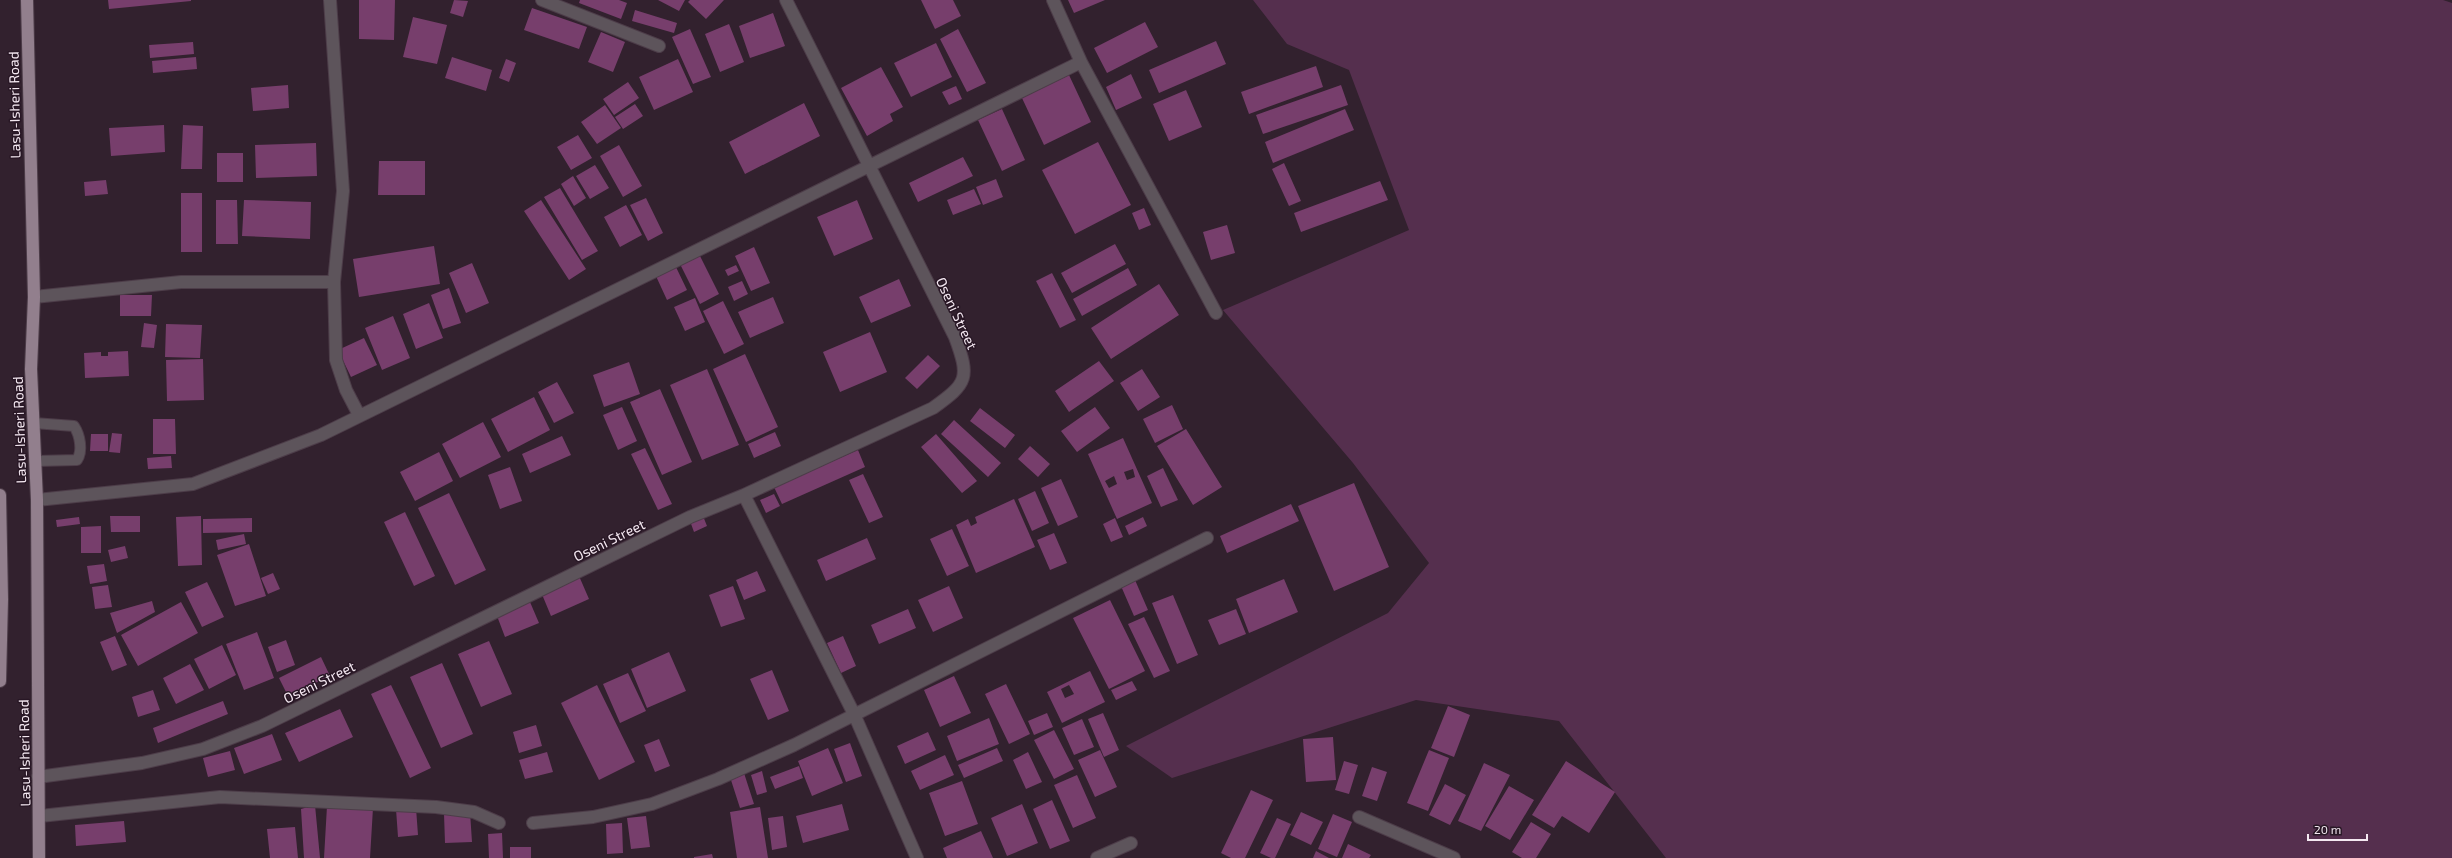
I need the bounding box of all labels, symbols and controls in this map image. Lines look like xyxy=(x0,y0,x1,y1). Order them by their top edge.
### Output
street label: Lasu-Isheri Road xyxy=(5,51,23,159)
street label: Oseni Street xyxy=(933,274,981,352)
street label: Lasu-Isheri Road xyxy=(9,376,29,484)
street label: Oseni Street xyxy=(570,515,648,565)
street label: Oseni Street xyxy=(280,657,358,707)
street label: Lasu-Isheri Road xyxy=(15,699,33,807)
scale bar xyxy=(2308,816,2367,842)
text: 20 m xyxy=(2314,822,2341,836)

